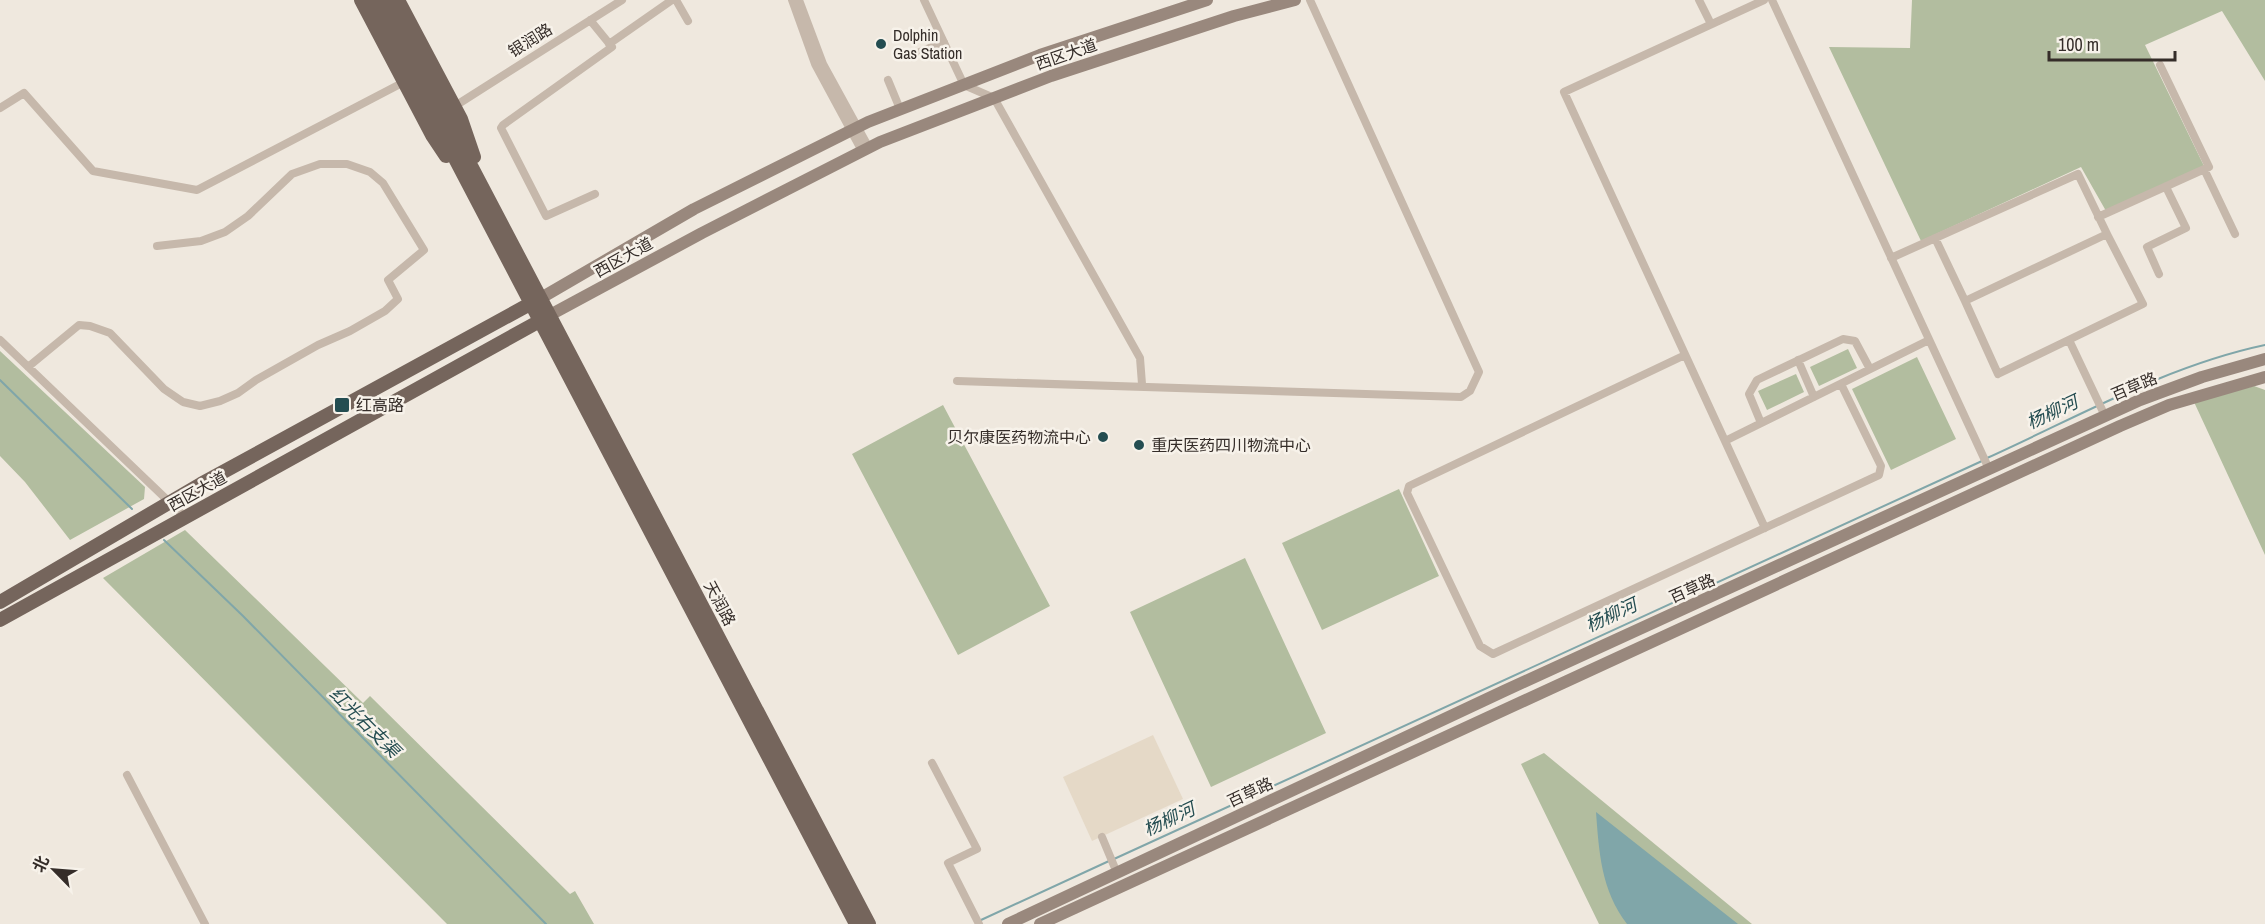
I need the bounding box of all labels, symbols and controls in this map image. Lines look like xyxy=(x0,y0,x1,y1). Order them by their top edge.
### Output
street label: 银润路 xyxy=(504,18,556,62)
place label: Dolphin Gas Station xyxy=(893,24,962,64)
scale bar xyxy=(2049,24,2175,62)
text: 100 m xyxy=(2058,32,2099,57)
street label: 西区大道 xyxy=(1032,33,1100,75)
marker: Dolphin Gas Station xyxy=(874,37,888,51)
street label: 西区大道 xyxy=(590,232,656,282)
street label: 百草路 xyxy=(2108,366,2160,406)
water label: 杨柳河 xyxy=(2022,388,2084,435)
place label: 红高路 xyxy=(356,394,404,416)
marker: 红高路 xyxy=(333,396,351,414)
place label: 贝尔康医药物流中心 xyxy=(947,426,1091,448)
marker: 贝尔康医药物流中心 xyxy=(1096,430,1110,444)
place label: 重庆医药四川物流中心 xyxy=(1151,434,1311,456)
marker: 重庆医药四川物流中心 xyxy=(1132,438,1146,452)
street label: 西区大道 xyxy=(164,466,230,516)
street label: 百草路 xyxy=(1666,568,1718,608)
street label: 天润路 xyxy=(699,577,741,629)
water label: 杨柳河 xyxy=(1581,591,1643,638)
water label: 红光右支渠 xyxy=(324,681,408,765)
street label: 百草路 xyxy=(1224,772,1276,812)
water label: 杨柳河 xyxy=(1139,795,1201,842)
north arrow xyxy=(24,840,84,900)
text: 北 xyxy=(27,852,54,876)

